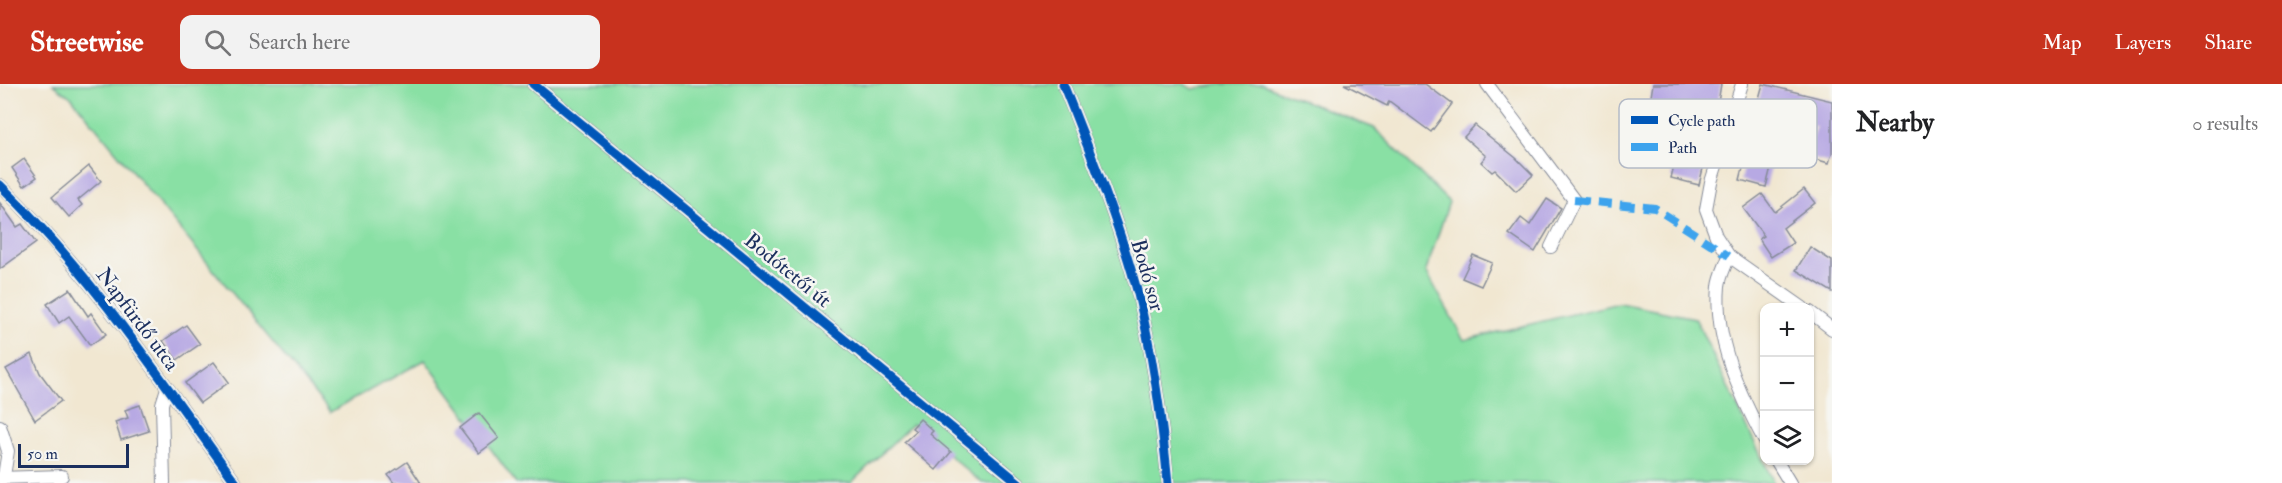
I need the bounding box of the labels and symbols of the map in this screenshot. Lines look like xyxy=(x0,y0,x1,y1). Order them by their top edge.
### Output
legend xyxy=(1619,99,1817,168)
text: Cycle path xyxy=(1668,111,1736,132)
text: Path xyxy=(1668,138,1698,158)
street label: Bodótetői út xyxy=(739,227,837,314)
street label: Bodó sor xyxy=(1124,236,1171,315)
street label: Napfürdő utca xyxy=(90,262,185,377)
scale bar xyxy=(18,441,129,468)

